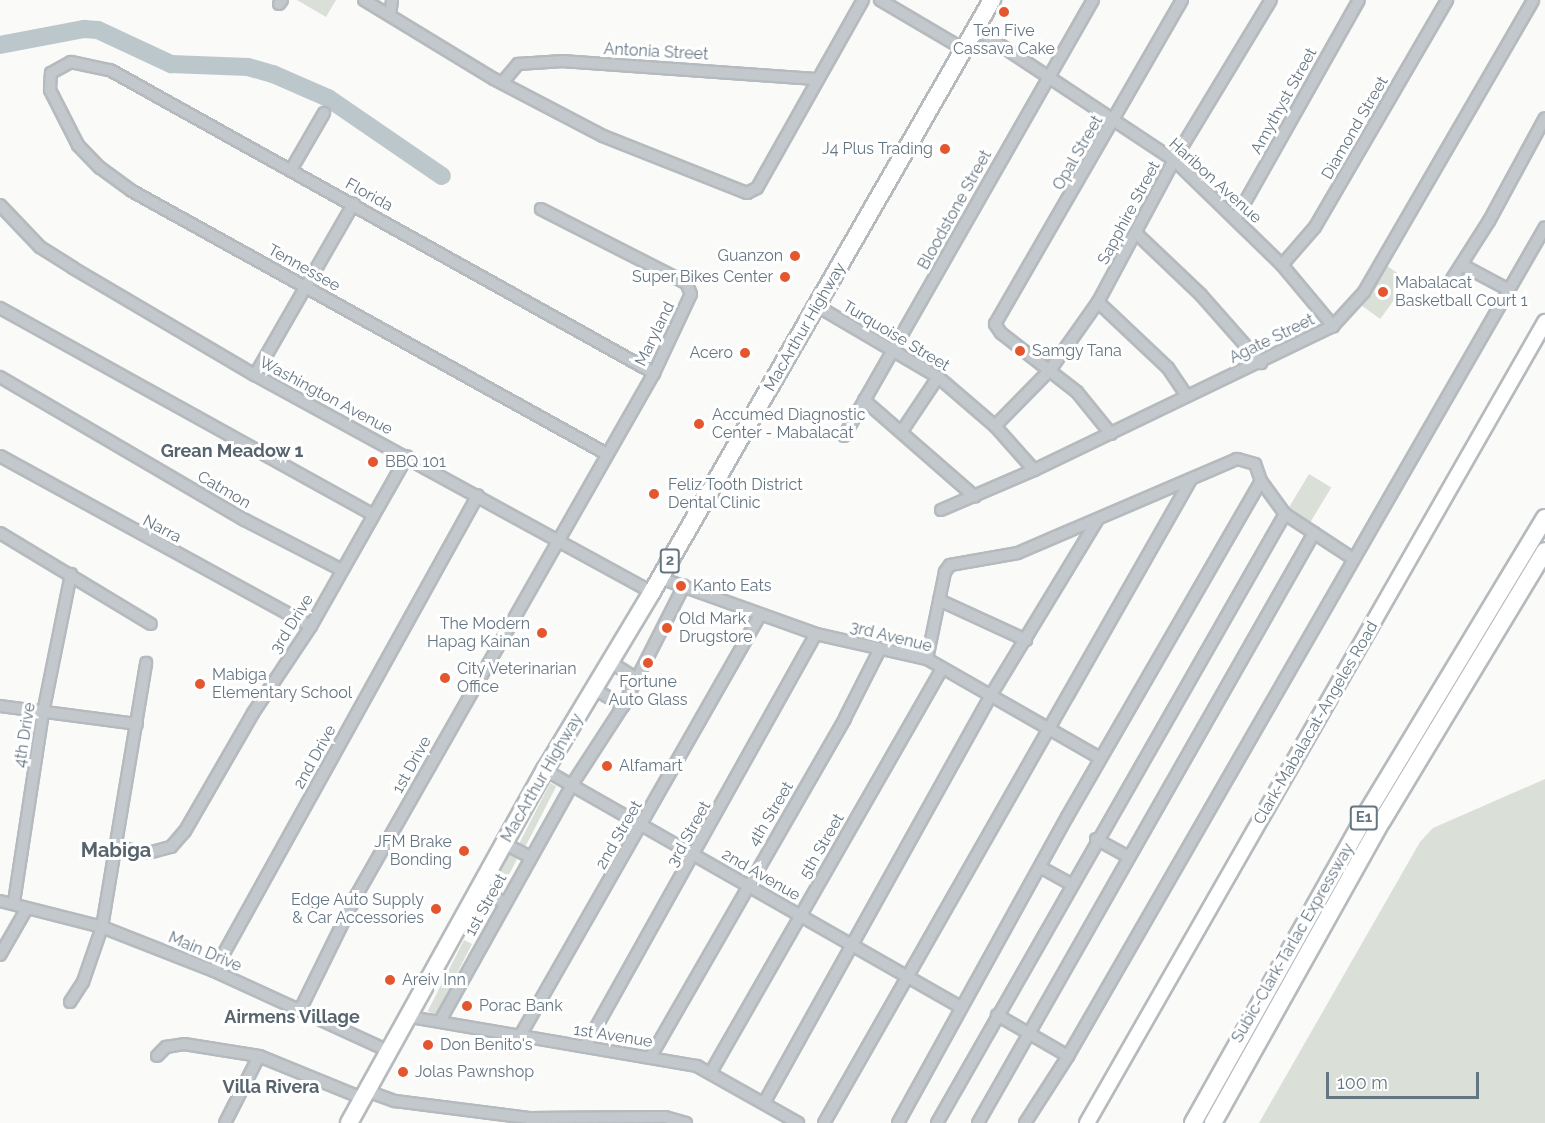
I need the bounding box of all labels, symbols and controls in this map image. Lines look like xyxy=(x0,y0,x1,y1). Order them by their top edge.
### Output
marker: Ten Five Cassava Cake xyxy=(997,5,1011,19)
place label: Ten Five Cassava Cake xyxy=(953,21,1055,59)
street label: Antonia Street xyxy=(603,40,709,64)
street label: Amythyst Street xyxy=(1247,45,1321,157)
street label: Diamond Street xyxy=(1318,73,1392,183)
street label: Opal Street xyxy=(1049,112,1107,194)
street label: Haribon Avenue xyxy=(1165,134,1265,228)
place label: J4 Plus Trading xyxy=(822,139,933,159)
marker: J4 Plus Trading xyxy=(938,142,952,156)
street label: Bloodstone Street xyxy=(914,147,996,273)
street label: Sapphire Street xyxy=(1094,158,1164,268)
street label: Florida xyxy=(342,174,396,216)
street label: Tennessee xyxy=(265,240,343,296)
place label: Guanzon xyxy=(717,246,783,266)
marker: Guanzon xyxy=(788,249,802,263)
street label: MacArthur Highway xyxy=(760,259,850,395)
place label: Super Bikes Center xyxy=(632,267,773,287)
marker: Super Bikes Center xyxy=(778,270,792,284)
place label: Mabalacat Basketball Court 1 xyxy=(1395,273,1528,311)
marker: Mabalacat Basketball Court 1 xyxy=(1376,285,1390,299)
street label: Turquoise Street xyxy=(839,297,953,375)
street label: Maryland xyxy=(631,299,679,369)
street label: Agate Street xyxy=(1226,310,1318,368)
place label: Samgy Tana xyxy=(1032,341,1123,361)
place label: Acero xyxy=(689,343,733,363)
marker: Samgy Tana xyxy=(1013,344,1027,358)
marker: Acero xyxy=(738,346,752,360)
street label: Washington Avenue xyxy=(256,353,396,439)
place label: Accumed Diagnostic Center - Mabalacat xyxy=(712,405,865,443)
marker: Accumed Diagnostic Center - Mabalacat xyxy=(690,415,708,433)
district label: Grean Meadow 1 xyxy=(160,440,304,462)
place label: BBQ 101 xyxy=(385,452,446,472)
marker: BBQ 101 xyxy=(366,455,380,469)
street label: Catmon xyxy=(194,467,254,513)
place label: Feliz Tooth District Dental Clinic xyxy=(668,475,803,513)
marker: Feliz Tooth District Dental Clinic xyxy=(645,485,663,503)
street label: Narra xyxy=(139,511,185,547)
road number: 2 xyxy=(660,549,680,573)
place label: Kanto Eats xyxy=(693,576,772,596)
marker: Kanto Eats xyxy=(674,579,688,593)
street label: 3rd Drive xyxy=(266,591,318,657)
place label: Old Mark Drugstore xyxy=(679,609,753,647)
place label: The Modern Hapag Kainan xyxy=(427,614,530,652)
street label: 3rd Avenue xyxy=(848,618,934,656)
street label: Clark-Mabalacat-Angeles Road xyxy=(1250,618,1382,828)
marker: Old Mark Drugstore xyxy=(660,621,674,635)
marker: The Modern Hapag Kainan xyxy=(535,626,549,640)
marker: Fortune Auto Glass xyxy=(641,656,655,670)
place label: City Veterinarian Office xyxy=(457,659,578,697)
place label: Mabiga Elementary School xyxy=(212,665,352,703)
marker: City Veterinarian Office xyxy=(438,671,452,685)
place label: Fortune Auto Glass xyxy=(609,672,687,710)
marker: Mabiga Elementary School xyxy=(193,677,207,691)
street label: 4th Drive xyxy=(10,701,40,769)
street label: MacArthur Highway xyxy=(497,710,587,846)
street label: 2nd Drive xyxy=(290,722,340,792)
street label: 1st Drive xyxy=(389,733,435,797)
place label: Alfamart xyxy=(619,756,683,776)
marker: Alfamart xyxy=(600,759,614,773)
street label: 4th Street xyxy=(744,778,798,850)
street label: 2nd Street xyxy=(592,797,646,873)
street label: 3rd Street xyxy=(663,798,715,870)
road number: E1 xyxy=(1349,806,1379,830)
street label: 5th Street xyxy=(796,810,848,882)
place label: JFM Brake Bonding xyxy=(374,832,452,870)
district label: Mabiga xyxy=(81,838,151,862)
street label: Subic-Clark-Tarlac Expressway xyxy=(1228,840,1358,1046)
marker: JFM Brake Bonding xyxy=(457,844,471,858)
street label: 2nd Avenue xyxy=(718,845,804,905)
street label: 1st Street xyxy=(461,870,511,940)
place label: Edge Auto Supply & Car Accessories xyxy=(291,890,424,928)
marker: Edge Auto Supply & Car Accessories xyxy=(429,902,443,916)
street label: Main Drive xyxy=(165,928,245,976)
place label: Areiv Inn xyxy=(402,970,466,990)
marker: Areiv Inn xyxy=(383,973,397,987)
place label: Porac Bank xyxy=(479,996,563,1016)
marker: Porac Bank xyxy=(460,999,474,1013)
district label: Airmens Village xyxy=(224,1006,360,1028)
street label: 1st Avenue xyxy=(572,1020,654,1052)
place label: Don Benito's xyxy=(440,1035,532,1055)
marker: Don Benito's xyxy=(421,1038,435,1052)
scale bar xyxy=(1329,1060,1482,1098)
place label: Jolas Pawnshop xyxy=(415,1062,534,1082)
marker: Jolas Pawnshop xyxy=(396,1065,410,1079)
text: 100 m xyxy=(1337,1072,1388,1093)
district label: Villa Rivera xyxy=(223,1076,319,1098)

